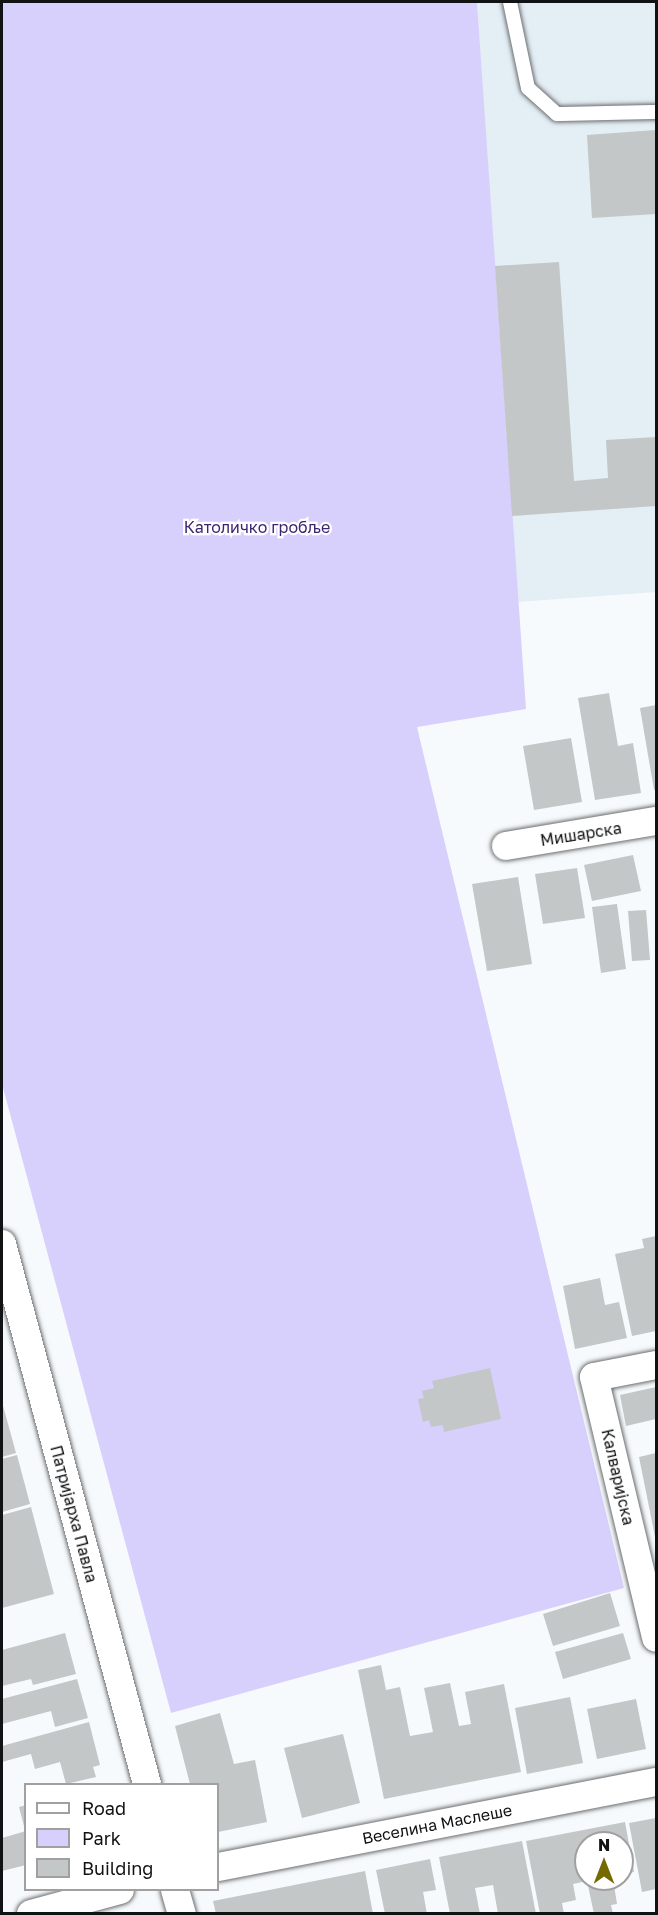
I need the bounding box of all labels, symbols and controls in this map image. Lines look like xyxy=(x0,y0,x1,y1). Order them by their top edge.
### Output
park label: Католичко гробље xyxy=(184,517,330,537)
street label: Мишарска xyxy=(539,818,623,850)
street label: Калваријска xyxy=(598,1427,638,1527)
street label: Патријарха Павла xyxy=(46,1443,102,1585)
legend xyxy=(24,1783,219,1891)
text: Road xyxy=(82,1797,126,1819)
street label: Веселина Маслеше xyxy=(360,1800,514,1848)
text: Park xyxy=(82,1827,121,1849)
north arrow xyxy=(574,1831,634,1891)
text: N xyxy=(598,1835,610,1855)
text: Building xyxy=(82,1857,153,1879)

